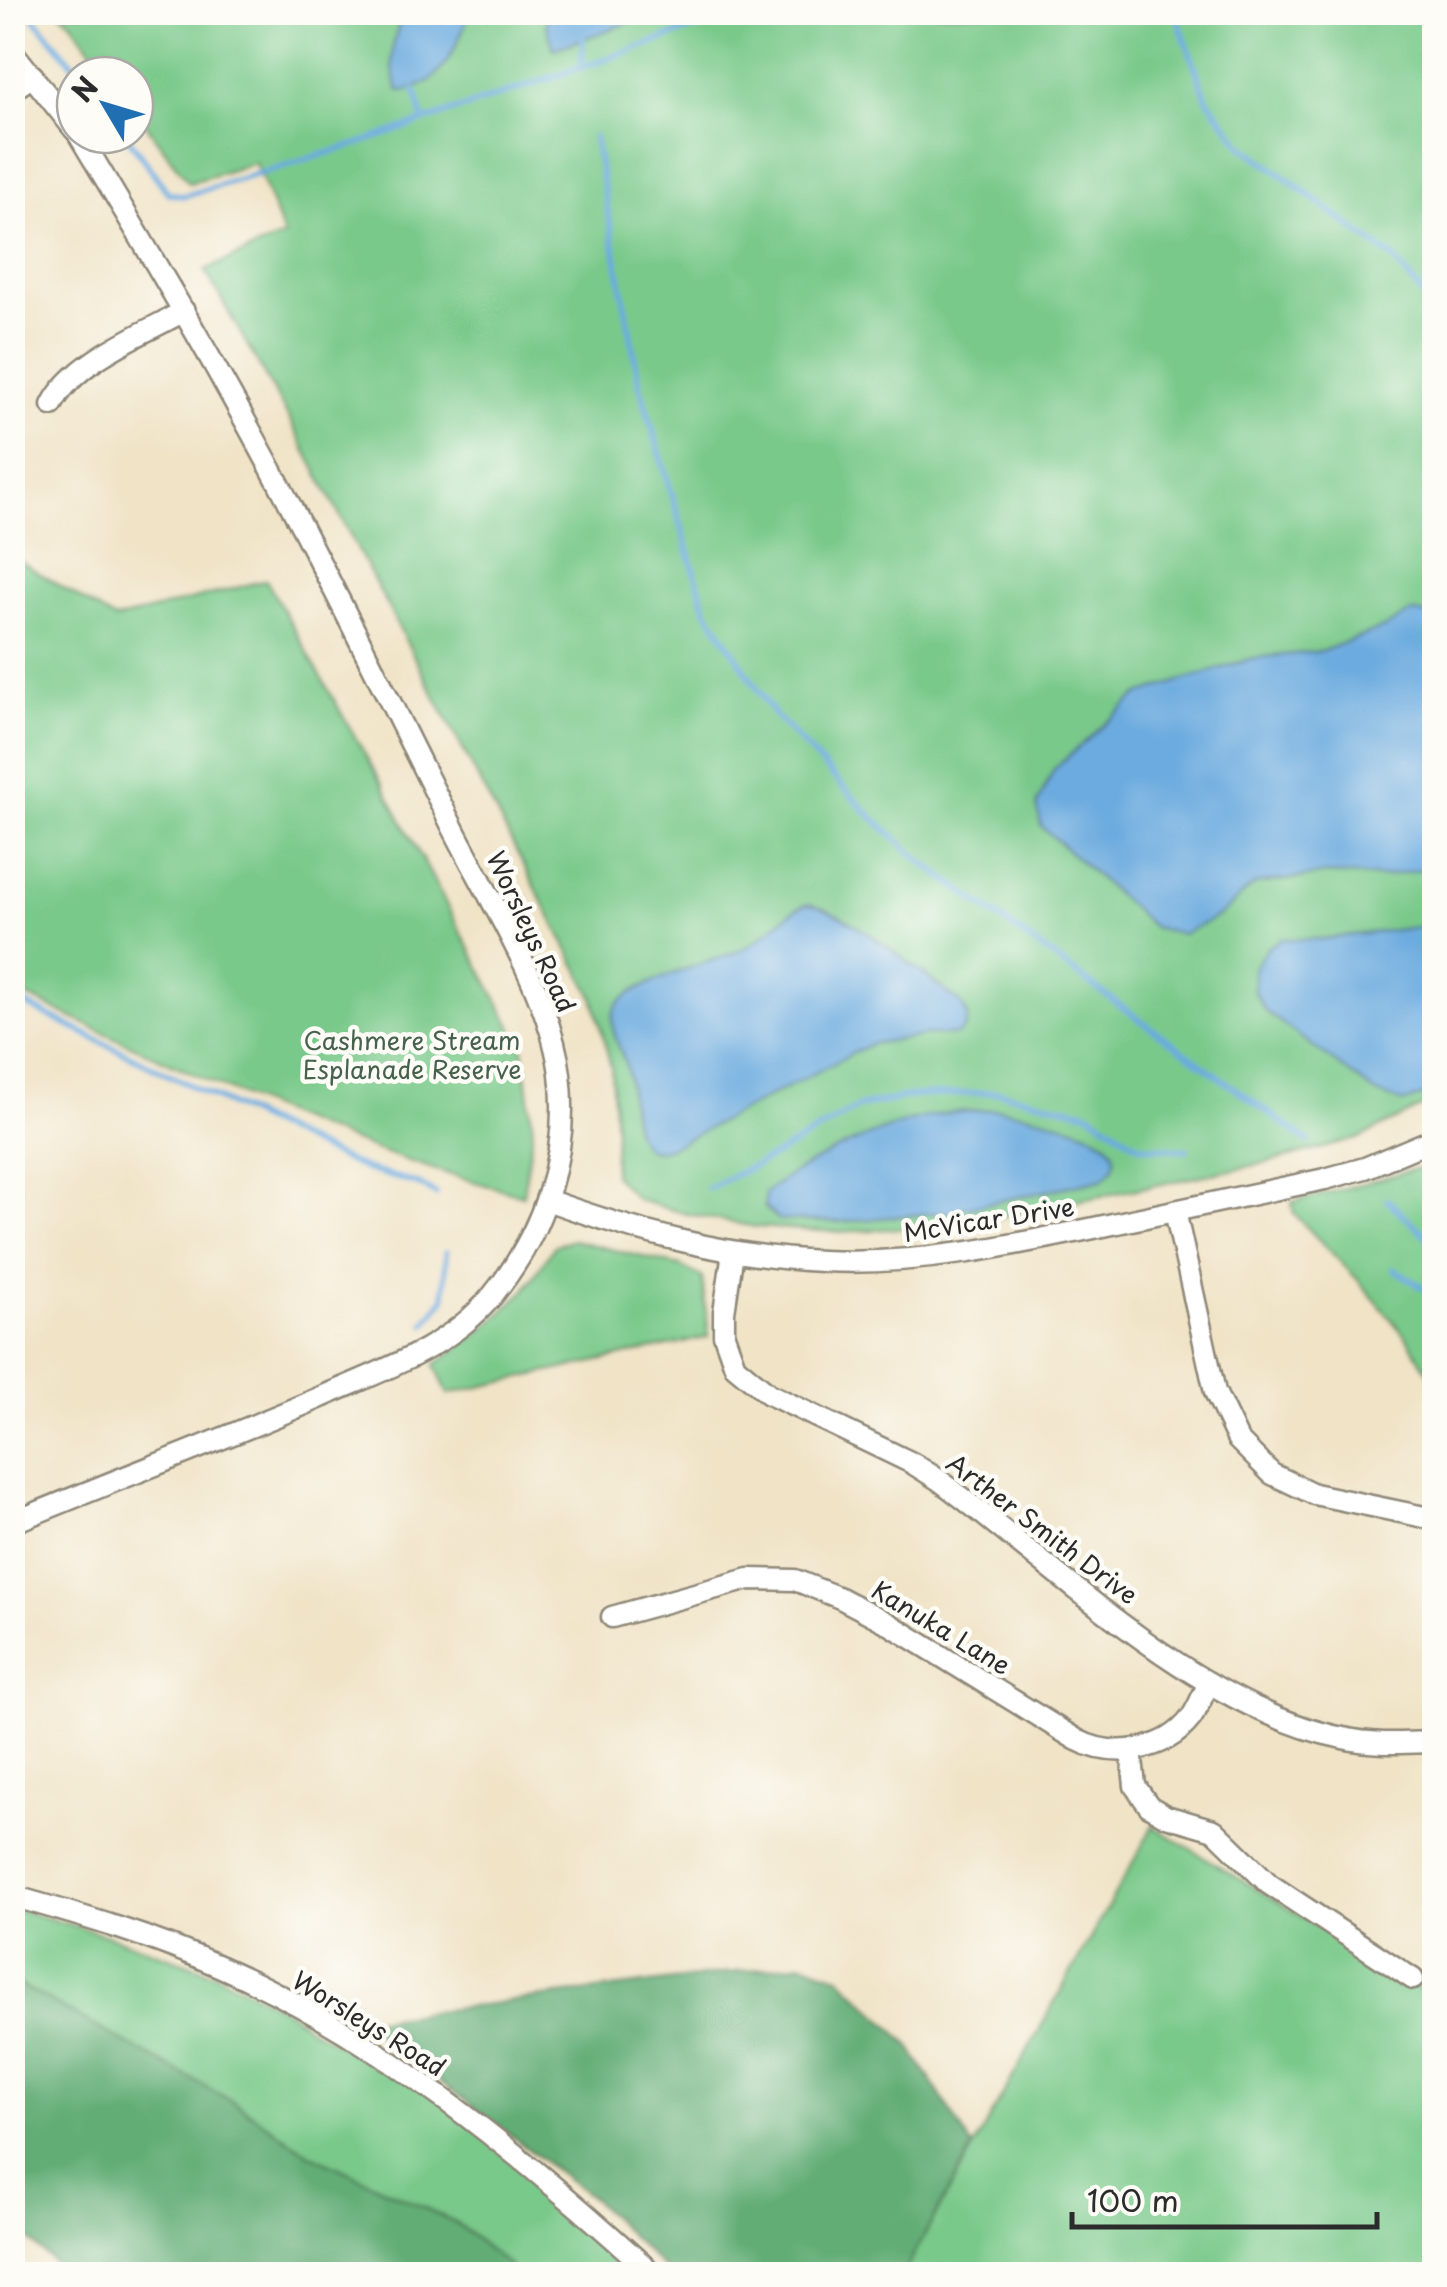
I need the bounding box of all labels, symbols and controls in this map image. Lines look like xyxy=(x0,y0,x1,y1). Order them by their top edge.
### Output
north arrow xyxy=(55,55,155,155)
text: N xyxy=(60,67,108,111)
street label: Worsleys Road xyxy=(478,845,586,1019)
park label: Cashmere Stream Esplanade Reserve xyxy=(302,1021,522,1088)
street label: McVicar Drive xyxy=(901,1187,1077,1251)
street label: Arther Smith Drive xyxy=(939,1444,1146,1613)
street label: Kanuka Lane xyxy=(865,1570,1018,1684)
street label: Worsleys Road xyxy=(286,1961,454,2085)
scale bar xyxy=(1072,2167,1377,2229)
text: 100 m xyxy=(1087,2177,1179,2222)

